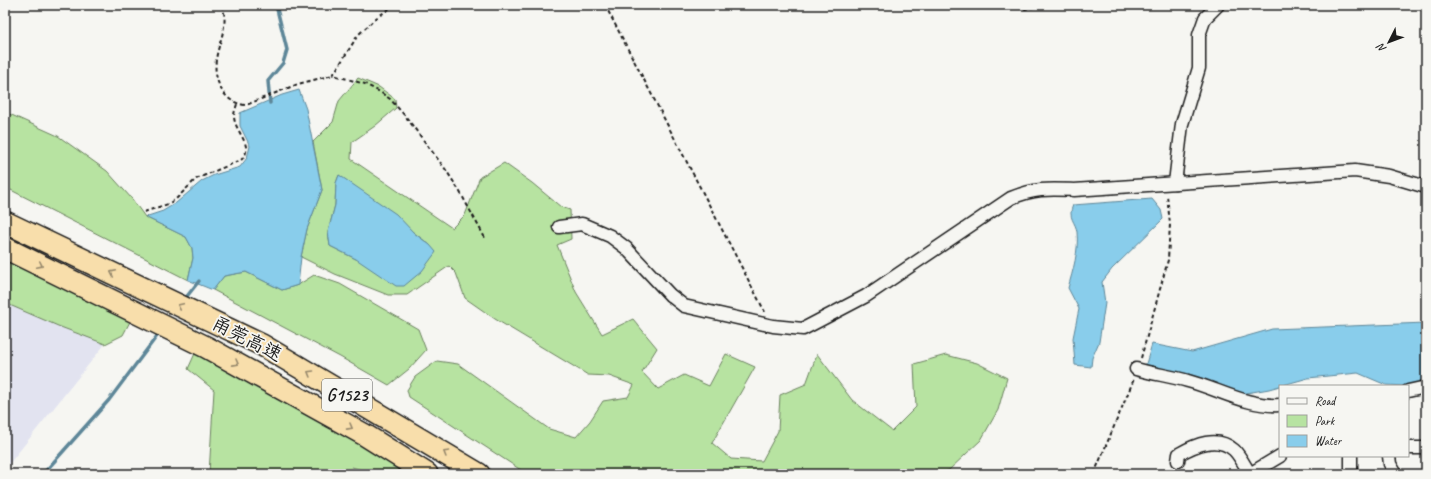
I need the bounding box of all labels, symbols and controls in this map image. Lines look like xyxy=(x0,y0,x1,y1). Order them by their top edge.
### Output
north arrow xyxy=(1369,22,1409,62)
text: N xyxy=(1373,40,1389,56)
one-way arrow xyxy=(36,260,43,268)
one-way arrow xyxy=(110,270,117,278)
one-way arrow xyxy=(177,303,185,311)
street label: 甬莞高速 xyxy=(208,311,286,367)
one-way arrow xyxy=(232,359,239,366)
one-way arrow xyxy=(307,370,314,377)
road number: G1523 xyxy=(322,379,372,411)
legend xyxy=(1279,385,1409,457)
text: Road xyxy=(1315,393,1337,409)
text: Park xyxy=(1315,413,1336,429)
one-way arrow xyxy=(345,422,353,429)
text: Water xyxy=(1315,433,1343,449)
one-way arrow xyxy=(443,451,450,458)

